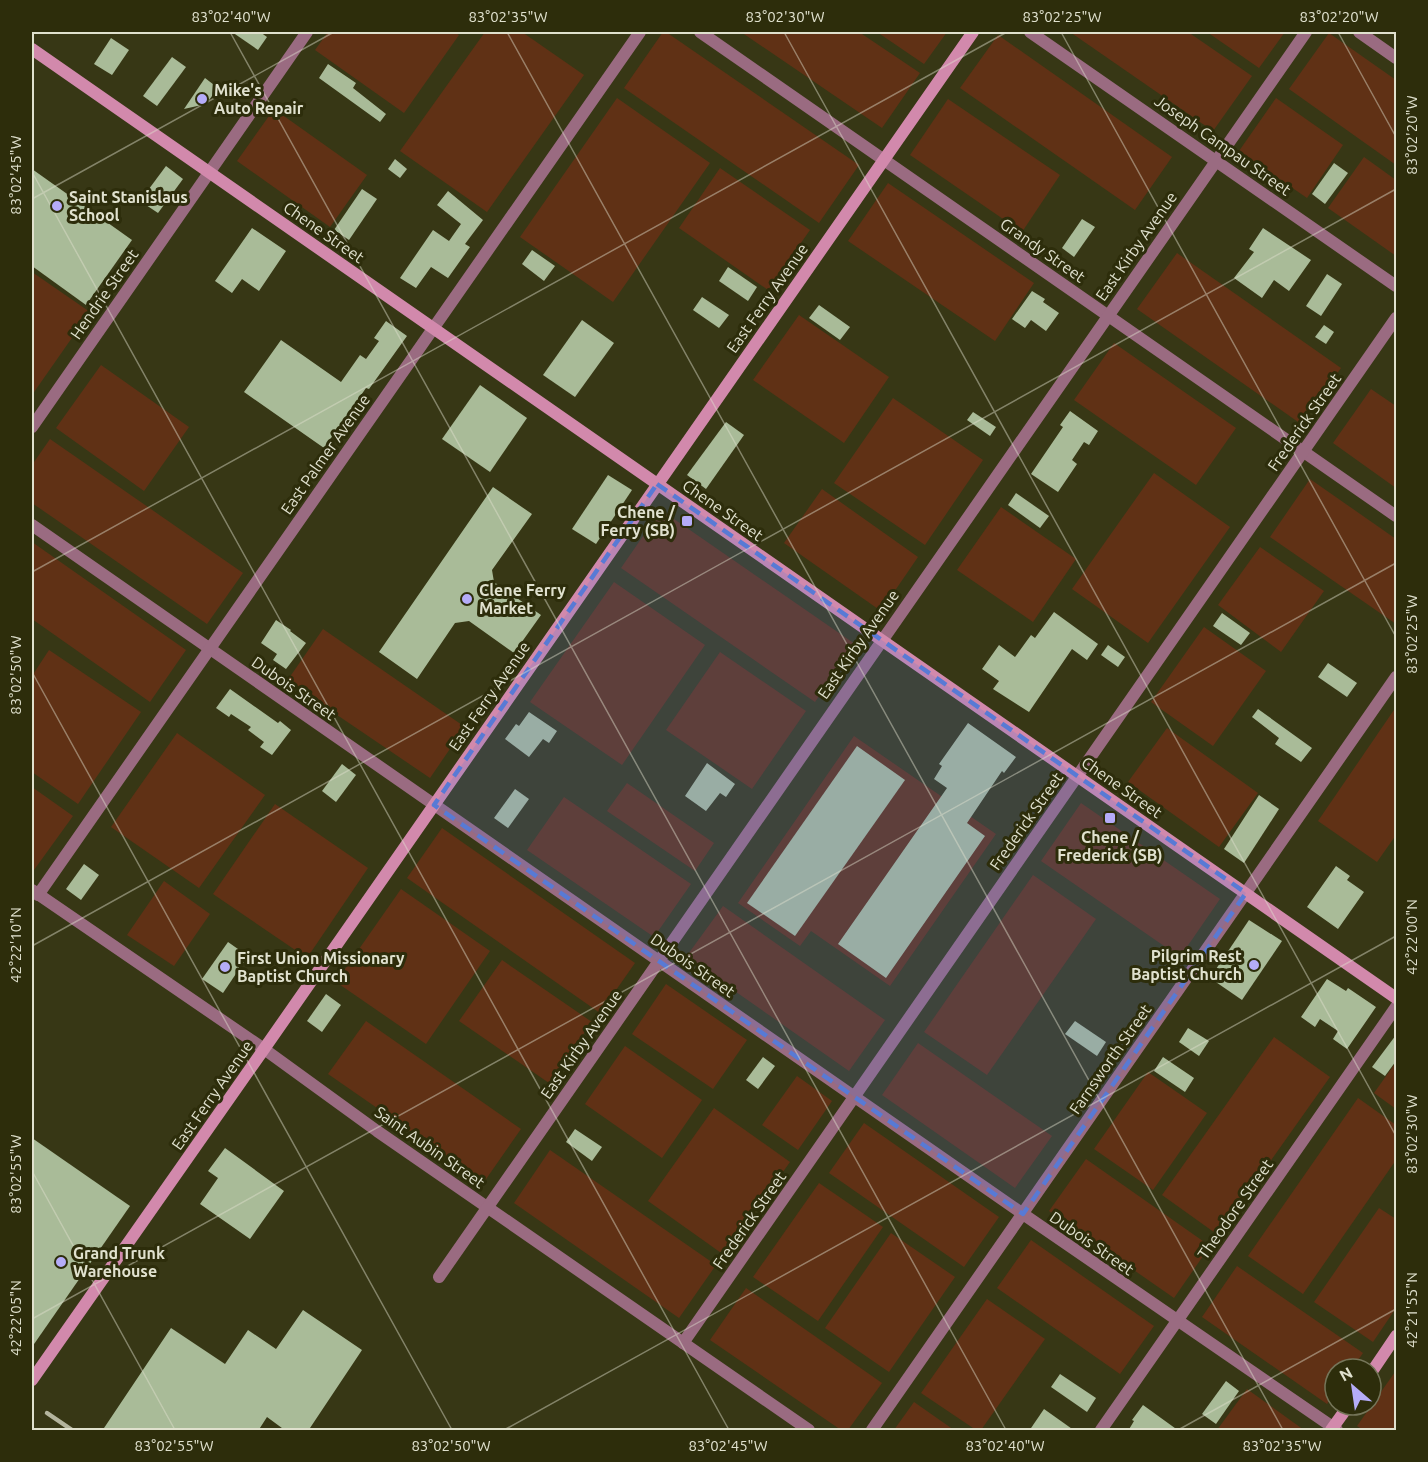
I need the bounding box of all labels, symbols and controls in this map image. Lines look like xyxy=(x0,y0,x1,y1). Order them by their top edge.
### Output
text: 83°02'40"W xyxy=(191,8,271,25)
text: 83°02'35"W xyxy=(468,8,548,25)
text: 83°02'30"W xyxy=(745,8,825,25)
text: 83°02'25"W xyxy=(1022,8,1102,25)
text: 83°02'20"W xyxy=(1299,8,1379,25)
place label: Mike's Auto Repair xyxy=(214,81,304,117)
street label: Joseph Campau Street xyxy=(1151,91,1295,199)
marker: Mike's Auto Repair xyxy=(195,92,209,106)
text: 83°02'20"W xyxy=(1403,95,1420,175)
text: 83°02'45"W xyxy=(7,135,24,215)
place label: Saint Stanislaus School xyxy=(69,188,188,224)
street label: East Kirby Avenue xyxy=(1092,188,1180,304)
street label: Chene Street xyxy=(280,198,368,267)
marker: Saint Stanislaus School xyxy=(50,199,64,213)
street label: Grandy Street xyxy=(997,214,1089,286)
street label: East Ferry Avenue xyxy=(723,240,811,356)
street label: Hendrie Street xyxy=(66,245,142,342)
street label: Frederick Street xyxy=(1264,369,1345,474)
street label: East Palmer Avenue xyxy=(277,391,373,517)
street label: Chene Street xyxy=(679,476,767,545)
place label: Chene / Ferry (SB) xyxy=(600,503,676,540)
marker: Chene / Ferry (SB) xyxy=(680,514,694,528)
place label: Clene Ferry Market xyxy=(479,581,566,617)
street label: East Kirby Avenue xyxy=(814,586,902,702)
marker: Clene Ferry Market xyxy=(460,592,474,606)
text: 83°02'25"W xyxy=(1403,594,1420,674)
text: 83°02'50"W xyxy=(7,635,24,715)
street label: East Ferry Avenue xyxy=(445,638,533,754)
street label: Dubois Street xyxy=(249,652,340,724)
street label: Chene Street xyxy=(1078,753,1166,822)
street label: Frederick Street xyxy=(986,768,1067,873)
marker: Chene / Frederick (SB) xyxy=(1103,811,1117,825)
place label: Chene / Frederick (SB) xyxy=(1057,828,1163,865)
text: 42°22'00"N xyxy=(1403,899,1420,975)
text: 42°22'10"N xyxy=(7,907,24,983)
street label: Dubois Street xyxy=(648,929,739,1001)
place label: Pilgrim Rest Baptist Church xyxy=(1131,947,1242,983)
place label: First Union Missionary Baptist Church xyxy=(237,949,405,985)
marker: Pilgrim Rest Baptist Church xyxy=(1247,958,1261,972)
marker: First Union Missionary Baptist Church xyxy=(218,960,232,974)
street label: East Kirby Avenue xyxy=(537,986,625,1102)
street label: Farnsworth Street xyxy=(1065,1000,1155,1117)
street label: East Ferry Avenue xyxy=(168,1037,256,1153)
text: 83°02'30"W xyxy=(1403,1094,1420,1174)
street label: Saint Aubin Street xyxy=(372,1102,489,1192)
text: 83°02'55"W xyxy=(7,1134,24,1214)
street label: Theodore Street xyxy=(1194,1155,1277,1263)
street label: Frederick Street xyxy=(709,1167,790,1272)
street label: Dubois Street xyxy=(1047,1207,1138,1279)
place label: Grand Trunk Warehouse xyxy=(73,1244,165,1280)
marker: Grand Trunk Warehouse xyxy=(54,1255,68,1269)
text: 42°21'55"N xyxy=(1403,1272,1420,1348)
text: 42°22'05"N xyxy=(7,1280,24,1356)
north arrow xyxy=(1323,1357,1383,1417)
text: N xyxy=(1336,1363,1355,1385)
text: 83°02'55"W xyxy=(134,1437,214,1454)
text: 83°02'50"W xyxy=(411,1437,491,1454)
text: 83°02'45"W xyxy=(688,1437,768,1454)
text: 83°02'40"W xyxy=(965,1437,1045,1454)
text: 83°02'35"W xyxy=(1242,1437,1322,1454)

